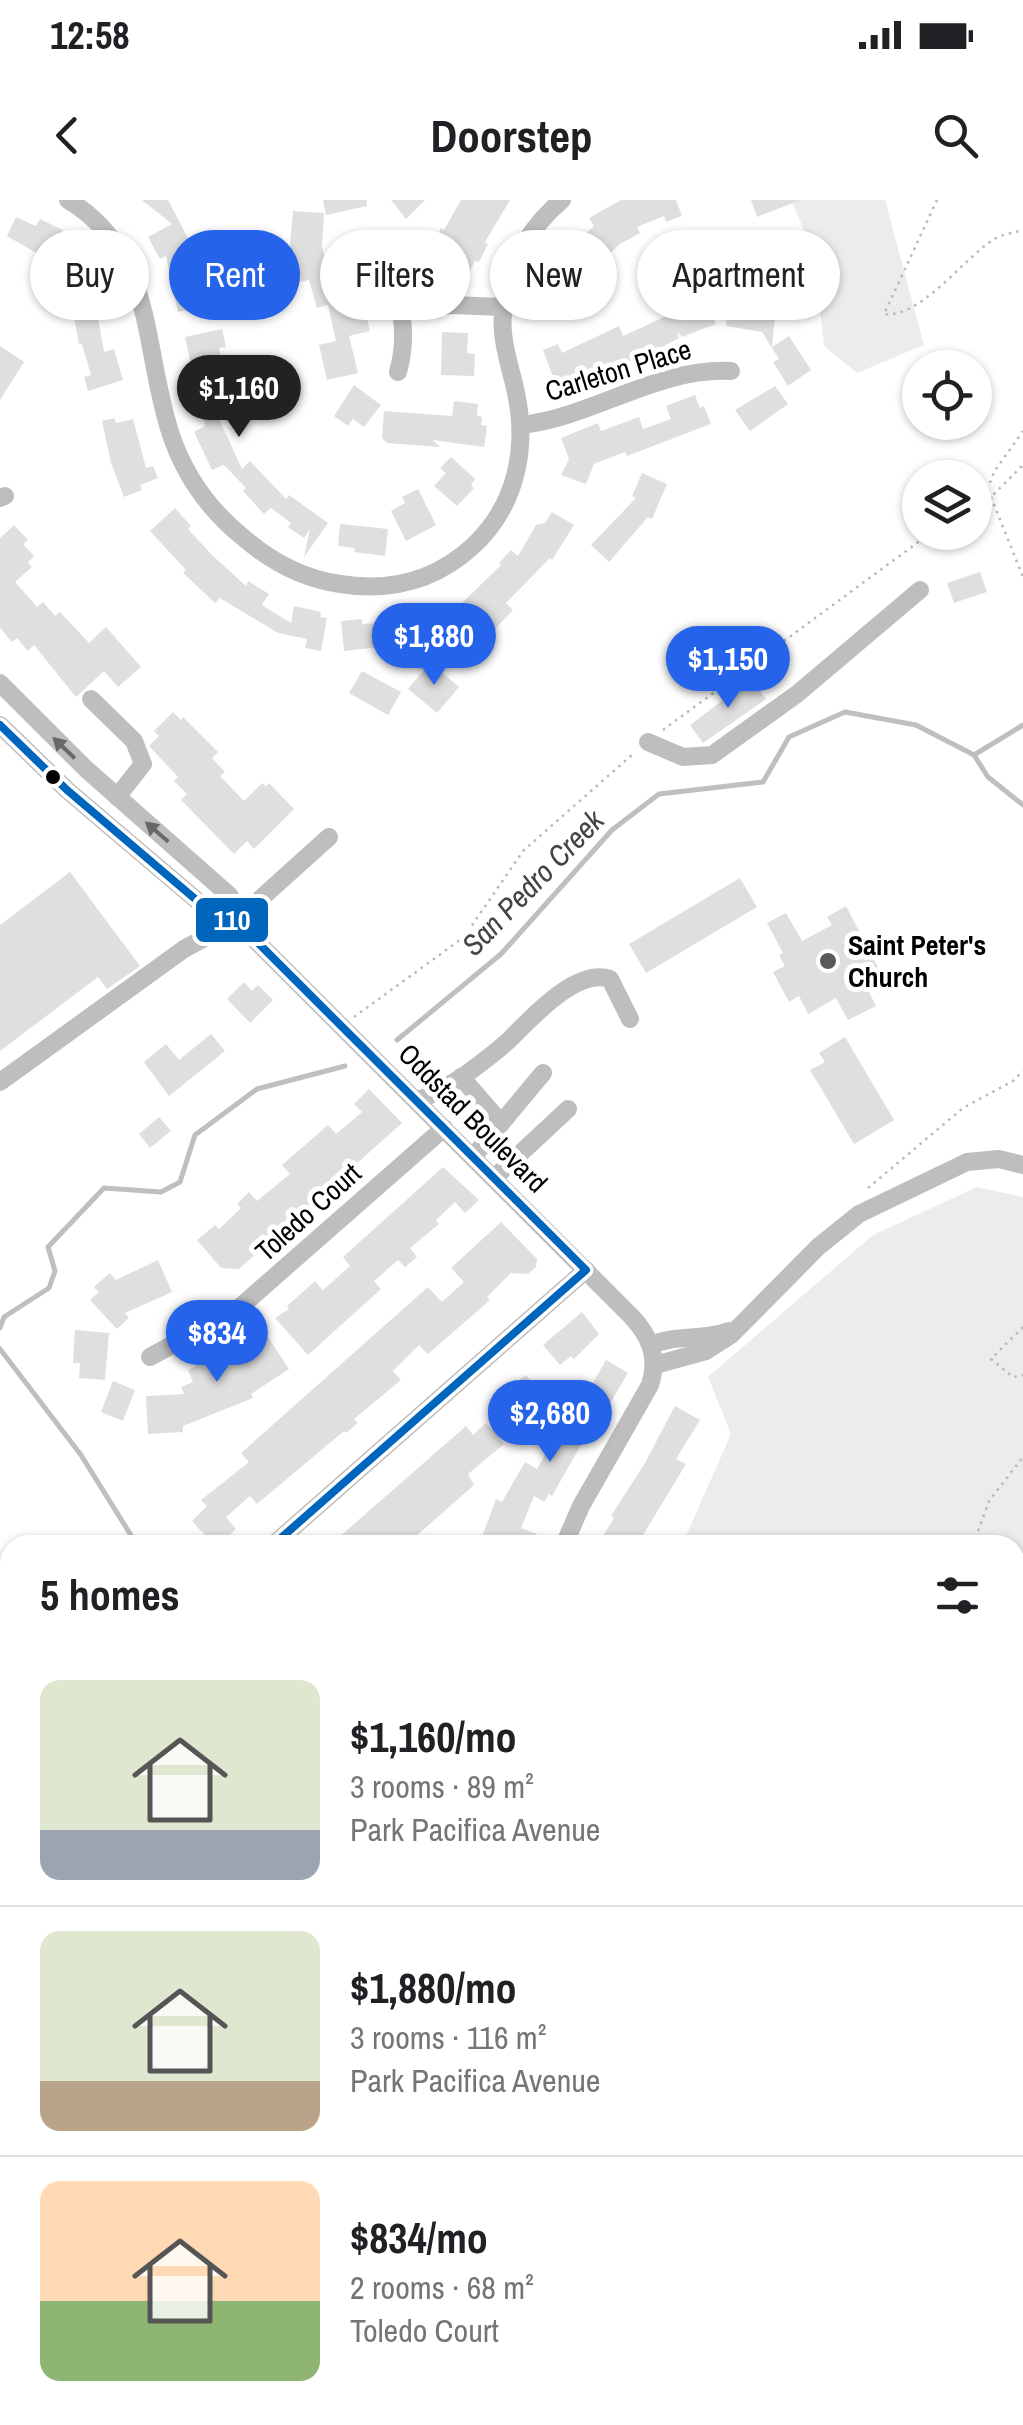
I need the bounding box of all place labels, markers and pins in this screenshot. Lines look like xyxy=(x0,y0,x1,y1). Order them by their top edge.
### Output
pin: $1,160 xyxy=(158,355,320,440)
pin: $1,880 xyxy=(353,603,515,688)
pin: $1,150 xyxy=(647,626,809,711)
unlabelled marker xyxy=(43,767,63,787)
place label: Saint Peter's Church xyxy=(848,926,986,996)
marker: Saint Peter's Church xyxy=(817,950,839,972)
pin: $834 xyxy=(158,1300,276,1385)
pin: $2,680 xyxy=(469,1380,631,1465)

